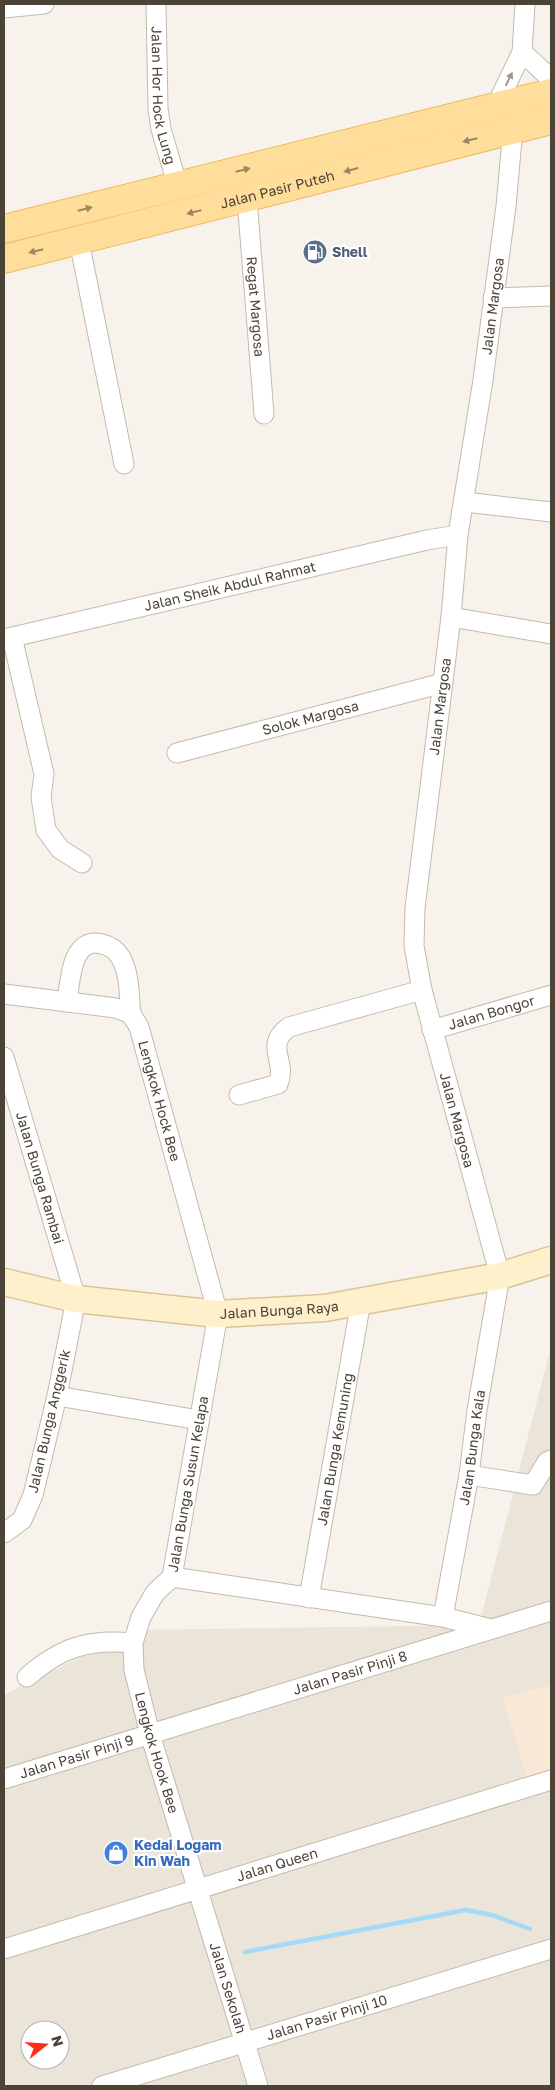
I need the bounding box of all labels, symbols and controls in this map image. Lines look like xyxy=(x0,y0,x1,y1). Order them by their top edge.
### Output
street label: Jalan Hor Hock Lung xyxy=(148,26,180,166)
one-way arrow xyxy=(505,72,513,86)
one-way arrow xyxy=(462,136,477,144)
street label: Jalan Pasir Puteh xyxy=(218,166,336,212)
one-way arrow xyxy=(235,166,250,174)
one-way arrow xyxy=(344,167,359,175)
one-way arrow xyxy=(78,205,93,213)
one-way arrow xyxy=(186,208,202,216)
fuel station icon: Shell xyxy=(302,239,328,265)
place label: Shell xyxy=(332,243,368,260)
one-way arrow xyxy=(29,247,44,255)
street label: Regat Margosa xyxy=(244,256,268,357)
street label: Jalan Margosa xyxy=(477,256,507,356)
street label: Jalan Sheik Abdul Rahmat xyxy=(142,557,317,614)
street label: Jalan Margosa xyxy=(425,657,454,756)
street label: Solok Margosa xyxy=(260,697,360,738)
street label: Jalan Bongor xyxy=(446,991,537,1033)
street label: Lengkok Hock Bee xyxy=(135,1039,185,1163)
street label: Jalan Margosa xyxy=(437,1070,478,1169)
street label: Jalan Bunga Rambai xyxy=(13,1110,68,1246)
street label: Jalan Bunga Raya xyxy=(219,1297,340,1322)
street label: Jalan Bunga Anggerik xyxy=(24,1347,73,1494)
street label: Jalan Bunga Kemuning xyxy=(313,1371,356,1527)
street label: Jalan Bunga Kala xyxy=(455,1388,488,1507)
street label: Jalan Bunga Susun Kelapa xyxy=(164,1395,211,1573)
street label: Jalan Pasir Pinji 8 xyxy=(291,1647,409,1698)
street label: Lengkok Hook Bee xyxy=(132,1690,183,1815)
street label: Jalan Pasir Pinji 9 xyxy=(17,1731,136,1782)
place label: Kedai Logam Kin Wah xyxy=(134,1836,222,1869)
shop icon: Kedai Logam Kin Wah xyxy=(103,1840,129,1866)
street label: Jalan Queen xyxy=(234,1844,320,1885)
street label: Jalan Sekolah xyxy=(206,1940,250,2036)
street label: Jalan Pasir Pinji 10 xyxy=(264,1991,389,2043)
north arrow xyxy=(20,2020,70,2070)
text: N xyxy=(48,2033,68,2049)

